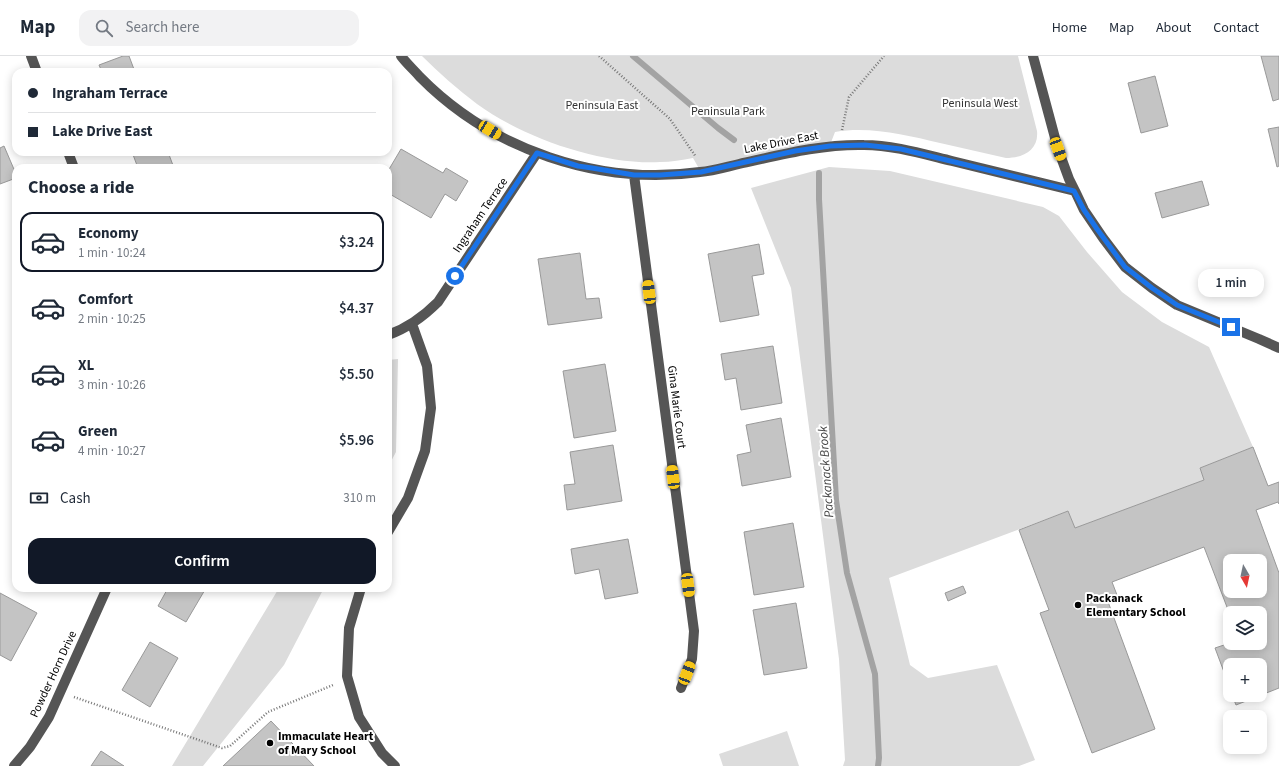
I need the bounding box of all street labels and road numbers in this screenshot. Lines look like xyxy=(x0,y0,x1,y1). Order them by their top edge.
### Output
street label: Lake Drive East xyxy=(742,127,820,158)
street label: Ingraham Terrace xyxy=(449,174,512,256)
street label: Gina Marie Court xyxy=(663,364,690,450)
street label: Powder Horn Drive xyxy=(26,628,81,720)

